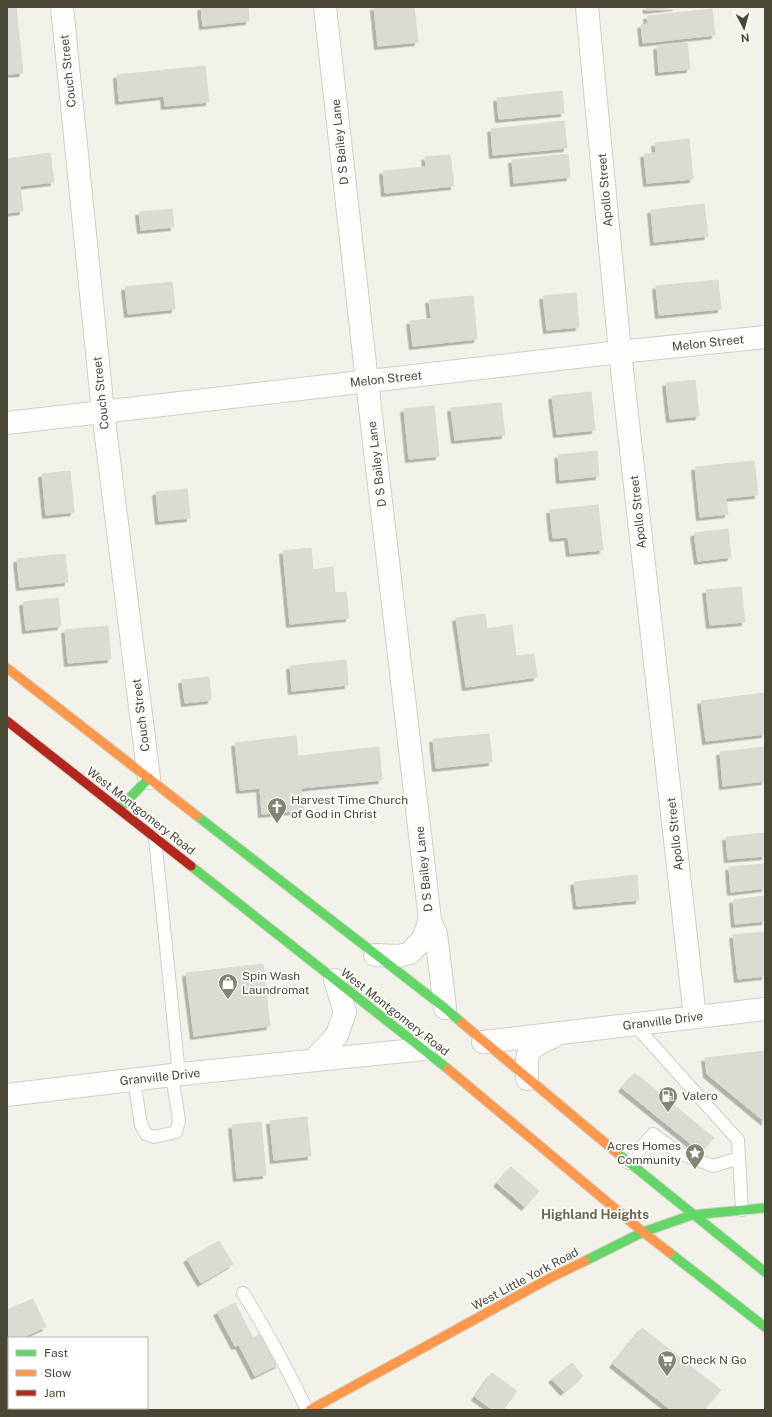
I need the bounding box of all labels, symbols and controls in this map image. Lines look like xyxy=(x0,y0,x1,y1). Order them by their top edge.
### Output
north arrow xyxy=(724,8,764,48)
text: N xyxy=(740,32,750,44)
street label: Couch Street xyxy=(57,33,79,108)
street label: D S Bailey Lane xyxy=(329,98,351,186)
street label: Apollo Street xyxy=(595,152,615,227)
street label: Melon Street xyxy=(671,332,745,354)
street label: Couch Street xyxy=(90,355,112,430)
street label: Melon Street xyxy=(349,368,423,390)
street label: D S Bailey Lane xyxy=(365,420,389,508)
street label: Apollo Street xyxy=(627,474,649,549)
street label: Couch Street xyxy=(130,677,152,752)
street label: West Montgomery Road xyxy=(84,764,198,858)
place label: Harvest Time Church of God in Christ xyxy=(291,793,408,821)
church icon: Harvest Time Church of God in Christ xyxy=(266,796,288,824)
street label: Apollo Street xyxy=(664,796,686,871)
street label: D S Bailey Lane xyxy=(413,825,435,913)
street label: West Montgomery Road xyxy=(338,965,452,1059)
place label: Spin Wash Laundromat xyxy=(242,969,310,997)
shop icon: Spin Wash Laundromat xyxy=(217,972,239,1000)
street label: Granville Drive xyxy=(622,1009,704,1033)
street label: Granville Drive xyxy=(119,1066,201,1088)
fuel station icon: Valero xyxy=(657,1085,679,1113)
place label: Valero xyxy=(682,1089,718,1103)
place label: Acres Homes Community xyxy=(607,1139,682,1167)
place icon: Acres Homes Community xyxy=(684,1142,706,1170)
district label: Highland Heights xyxy=(541,1207,649,1222)
street label: West Little York Road xyxy=(469,1245,581,1313)
legend xyxy=(8,1337,148,1409)
text: Fast xyxy=(44,1346,69,1360)
supermarket icon: Check N Go xyxy=(656,1349,678,1377)
place label: Check N Go xyxy=(681,1353,747,1367)
text: Slow xyxy=(44,1366,72,1380)
text: Jam xyxy=(44,1386,66,1400)

